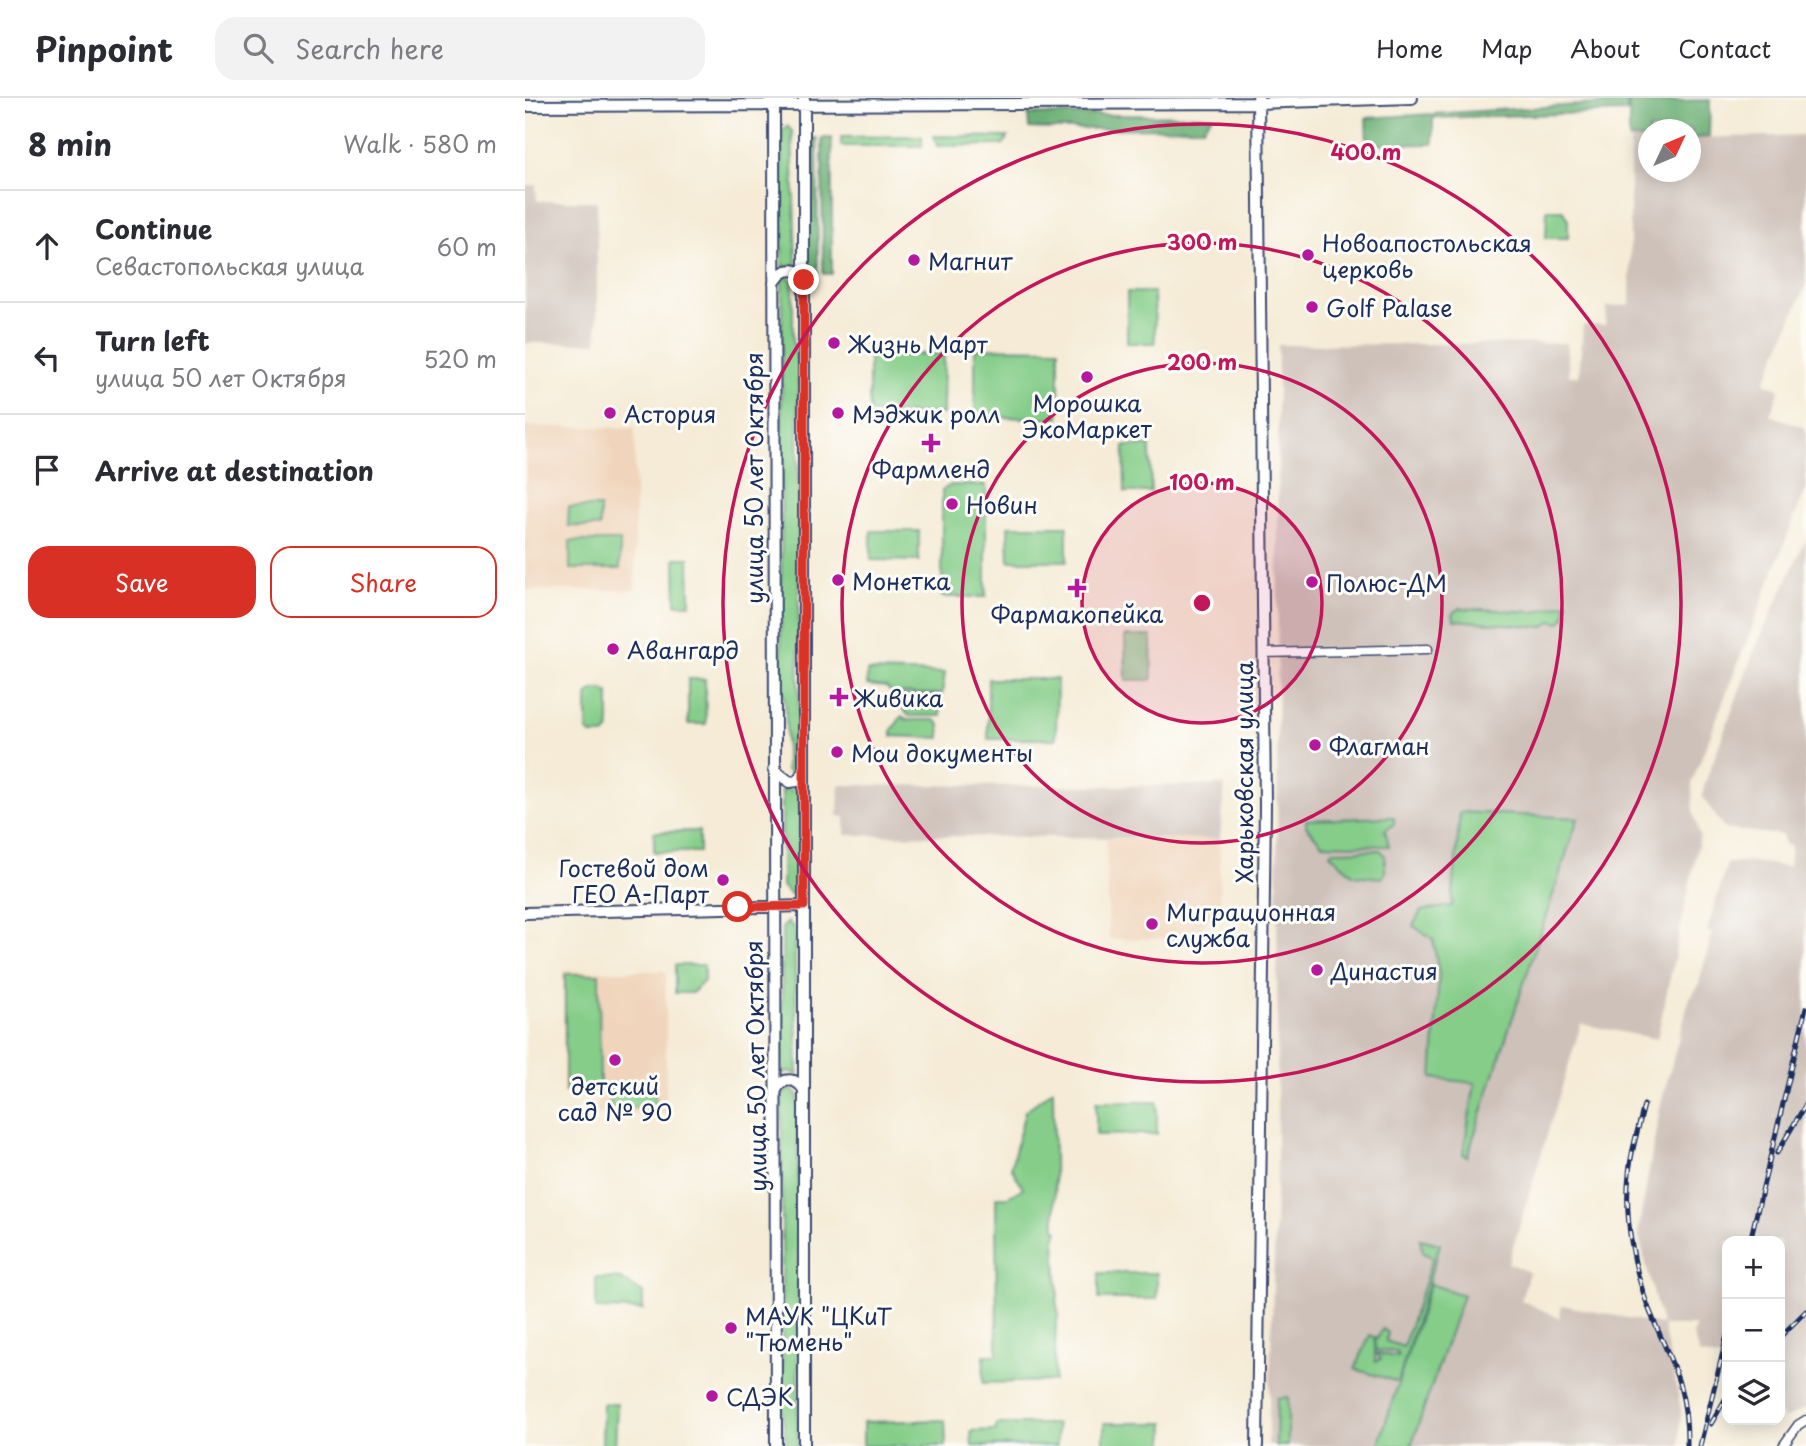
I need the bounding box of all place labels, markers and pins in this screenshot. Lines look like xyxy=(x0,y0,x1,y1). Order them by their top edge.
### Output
place label: Новоапостольская церковь xyxy=(1322,225,1532,286)
place label: Магнит xyxy=(928,243,1014,278)
marker: Новоапостольская церковь xyxy=(1300,247,1316,263)
marker: Магнит xyxy=(906,252,922,268)
place label: Golf Palase xyxy=(1326,290,1453,325)
marker: Golf Palase xyxy=(1304,299,1320,315)
place label: Жизнь Март xyxy=(847,326,989,361)
marker: Жизнь Март xyxy=(826,335,842,351)
marker: Морошка ЭкоМаркет xyxy=(1079,369,1095,385)
place label: Морошка ЭкоМаркет xyxy=(1022,385,1153,446)
place label: Астория xyxy=(624,396,716,431)
place label: Мэджик ролл xyxy=(852,396,1000,431)
marker: Астория xyxy=(602,405,618,421)
marker: Мэджик ролл xyxy=(830,405,846,421)
marker: Фармленд xyxy=(923,435,939,451)
place label: Фармленд xyxy=(872,451,990,486)
place label: Новин xyxy=(966,487,1038,522)
marker: Новин xyxy=(944,496,960,512)
place label: Монетка xyxy=(852,563,951,598)
place label: Полюс-ДМ xyxy=(1326,565,1447,600)
marker: Монетка xyxy=(830,572,846,588)
marker: Полюс-ДМ xyxy=(1304,574,1320,590)
marker: Фармакопейка xyxy=(1069,580,1085,596)
centre of rings xyxy=(1190,591,1214,615)
place label: Фармакопейка xyxy=(991,596,1164,631)
place label: Авангард xyxy=(627,632,739,667)
marker: Авангард xyxy=(605,641,621,657)
place label: Живика xyxy=(853,680,944,715)
marker: Живика xyxy=(831,689,847,705)
place label: Флагман xyxy=(1329,728,1430,763)
place label: Мои документы xyxy=(851,735,1033,770)
marker: Флагман xyxy=(1307,737,1323,753)
marker: Мои документы xyxy=(829,744,845,760)
place label: Гостевой дом ГЕО А-Парт xyxy=(559,850,710,911)
marker: Гостевой дом ГЕО А-Парт xyxy=(715,872,731,888)
place label: Миграционная служба xyxy=(1166,894,1336,955)
marker: Миграционная служба xyxy=(1144,916,1160,932)
place label: Династия xyxy=(1330,953,1438,988)
marker: Династия xyxy=(1309,962,1325,978)
marker: детский сад № 90 xyxy=(607,1052,623,1068)
place label: детский сад № 90 xyxy=(558,1068,672,1129)
place label: МАУК "ЦКиТ "Тюмень" xyxy=(745,1298,892,1359)
marker: МАУК "ЦКиТ "Тюмень" xyxy=(723,1320,739,1336)
place label: СДЭК xyxy=(726,1379,793,1414)
marker: СДЭК xyxy=(704,1388,720,1404)

